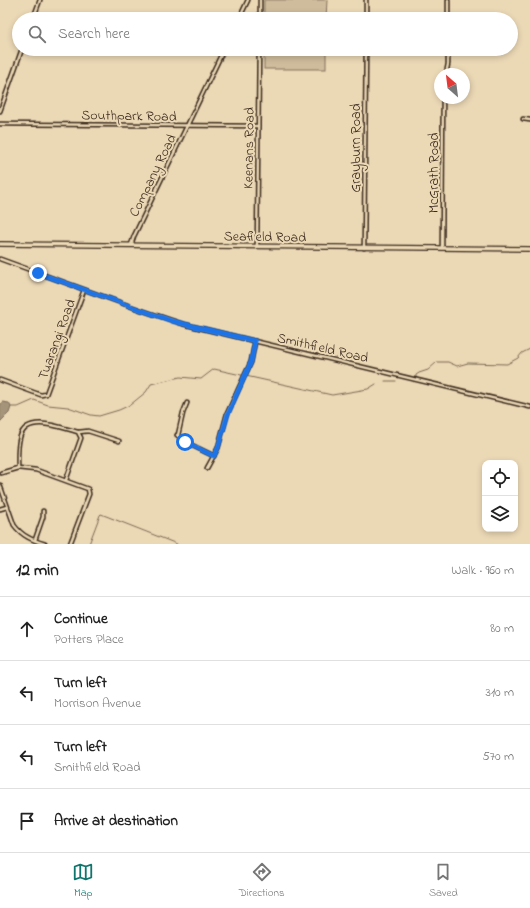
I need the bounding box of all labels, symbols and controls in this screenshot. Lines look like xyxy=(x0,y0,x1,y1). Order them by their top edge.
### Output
search box xyxy=(12,12,518,56)
icon: search xyxy=(26,23,48,45)
text: Search here xyxy=(58,23,130,45)
north arrow xyxy=(434,68,470,104)
street label: Grayburn Road xyxy=(346,103,368,193)
street label: Southpark Road xyxy=(81,105,177,128)
street label: Keenans Road xyxy=(238,107,261,189)
street label: Company Road xyxy=(124,131,183,221)
street label: McGrath Road xyxy=(424,133,445,213)
street label: Seafield Road xyxy=(224,226,306,249)
route end xyxy=(29,264,47,282)
street label: Tuarangi Road xyxy=(33,296,83,383)
street label: Smithfield Road xyxy=(275,328,371,369)
route start xyxy=(176,433,194,451)
map controls xyxy=(482,460,518,532)
button: locate xyxy=(482,460,518,496)
button: layers xyxy=(482,496,518,532)
text: 12 min xyxy=(16,558,59,583)
text: Walk · 960 m xyxy=(451,561,514,580)
text: Continue xyxy=(54,608,108,630)
icon: ahead xyxy=(16,618,38,640)
text: 80 m xyxy=(490,619,514,638)
text: Potters Place xyxy=(54,630,124,649)
text: Turn left xyxy=(54,672,107,694)
icon: left xyxy=(16,682,38,704)
text: 310 m xyxy=(486,683,514,702)
text: Morrison Avenue xyxy=(54,694,141,713)
text: Turn left xyxy=(54,736,107,758)
icon: left xyxy=(16,746,38,768)
text: 570 m xyxy=(482,747,514,766)
text: Smithfield Road xyxy=(54,758,141,777)
icon: arrive xyxy=(16,810,38,832)
text: Arrive at destination xyxy=(54,810,178,832)
tab: Map xyxy=(72,861,94,901)
tab: Directions xyxy=(239,861,285,901)
tab: Saved xyxy=(429,861,458,901)

